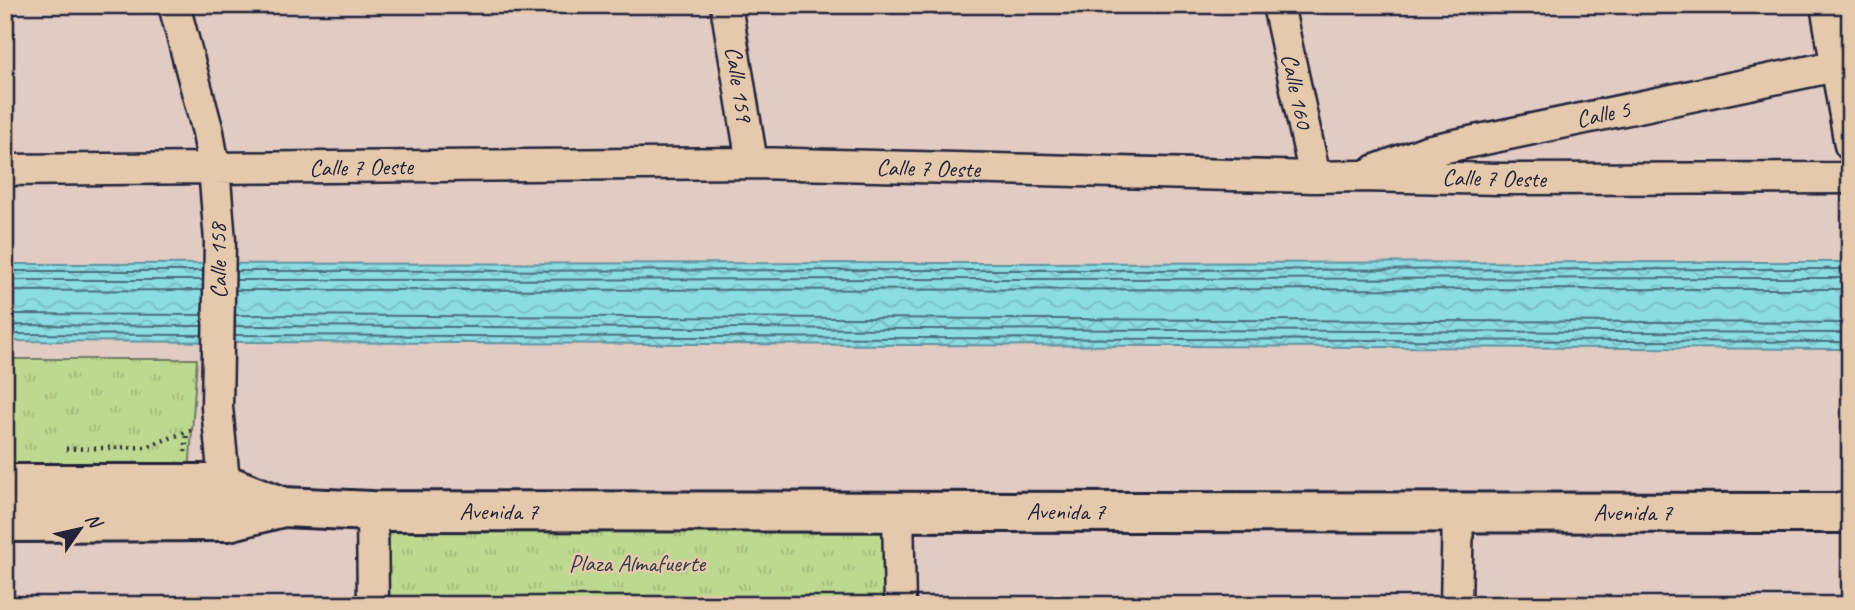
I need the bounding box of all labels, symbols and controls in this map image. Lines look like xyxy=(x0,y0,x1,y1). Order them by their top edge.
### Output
street label: Calle 159 xyxy=(718,44,760,126)
street label: Calle 160 xyxy=(1274,51,1320,133)
street label: Calle 5 xyxy=(1573,93,1634,134)
street label: Calle 7 Oeste xyxy=(309,151,415,183)
street label: Calle 7 Oeste xyxy=(876,152,982,184)
street label: Calle 7 Oeste xyxy=(1442,162,1548,194)
street label: Calle 158 xyxy=(202,221,234,299)
north arrow xyxy=(46,494,116,564)
street label: Avenida 7 xyxy=(460,496,540,526)
street label: Avenida 7 xyxy=(1027,496,1107,526)
street label: Avenida 7 xyxy=(1594,497,1674,527)
text: N xyxy=(80,508,108,534)
park label: Plaza Almafuerte xyxy=(569,548,707,578)

